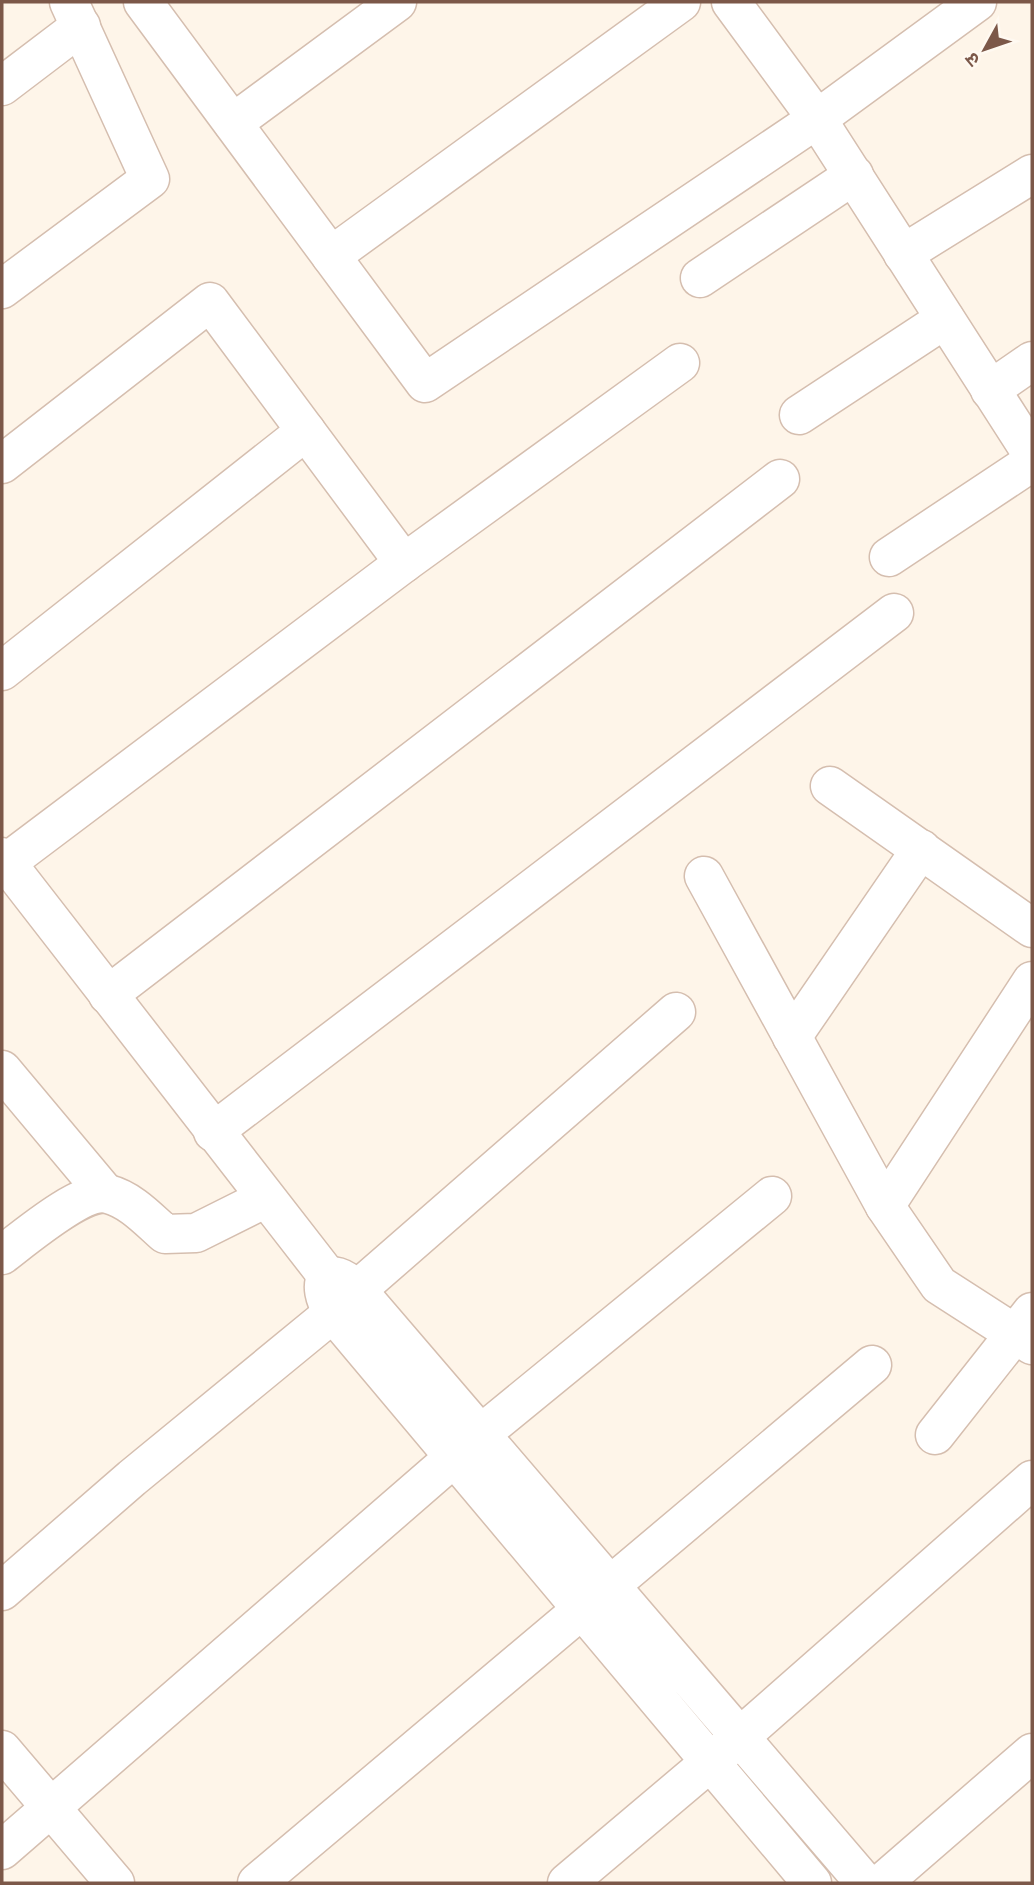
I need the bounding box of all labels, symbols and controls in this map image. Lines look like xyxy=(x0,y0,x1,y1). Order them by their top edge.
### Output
north arrow xyxy=(950,14,1020,84)
text: उ xyxy=(959,47,985,71)

